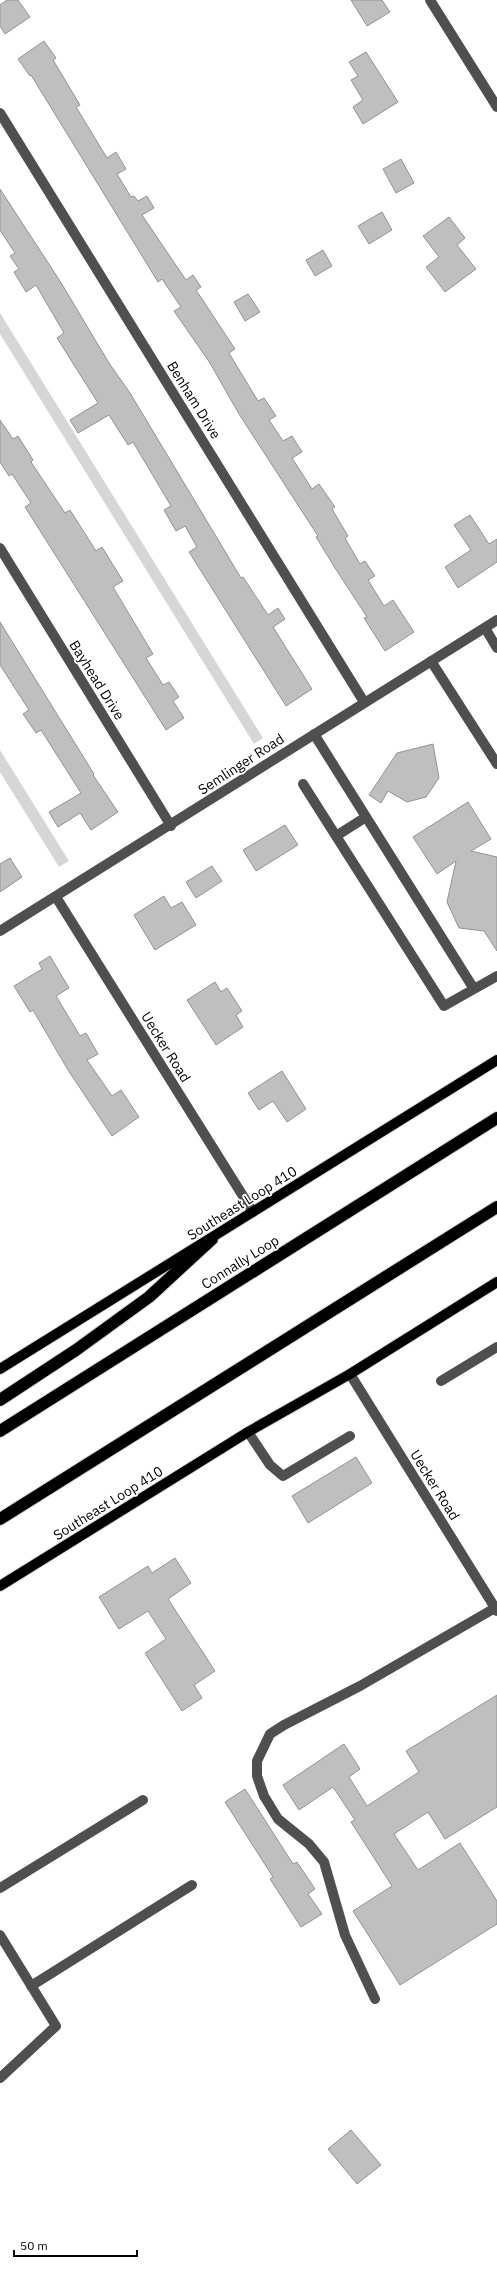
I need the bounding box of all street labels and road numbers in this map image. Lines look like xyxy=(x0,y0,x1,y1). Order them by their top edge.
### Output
street label: Benham Drive xyxy=(163,358,225,442)
street label: Bayhead Drive xyxy=(65,637,129,723)
street label: Semlinger Road xyxy=(195,730,287,798)
street label: Uecker Road xyxy=(137,1008,195,1086)
street label: Southeast Loop 410 xyxy=(184,1162,300,1244)
street label: Connally Loop xyxy=(198,1231,282,1293)
street label: Uecker Road xyxy=(406,1446,464,1524)
street label: Southeast Loop 410 xyxy=(50,1462,166,1544)

